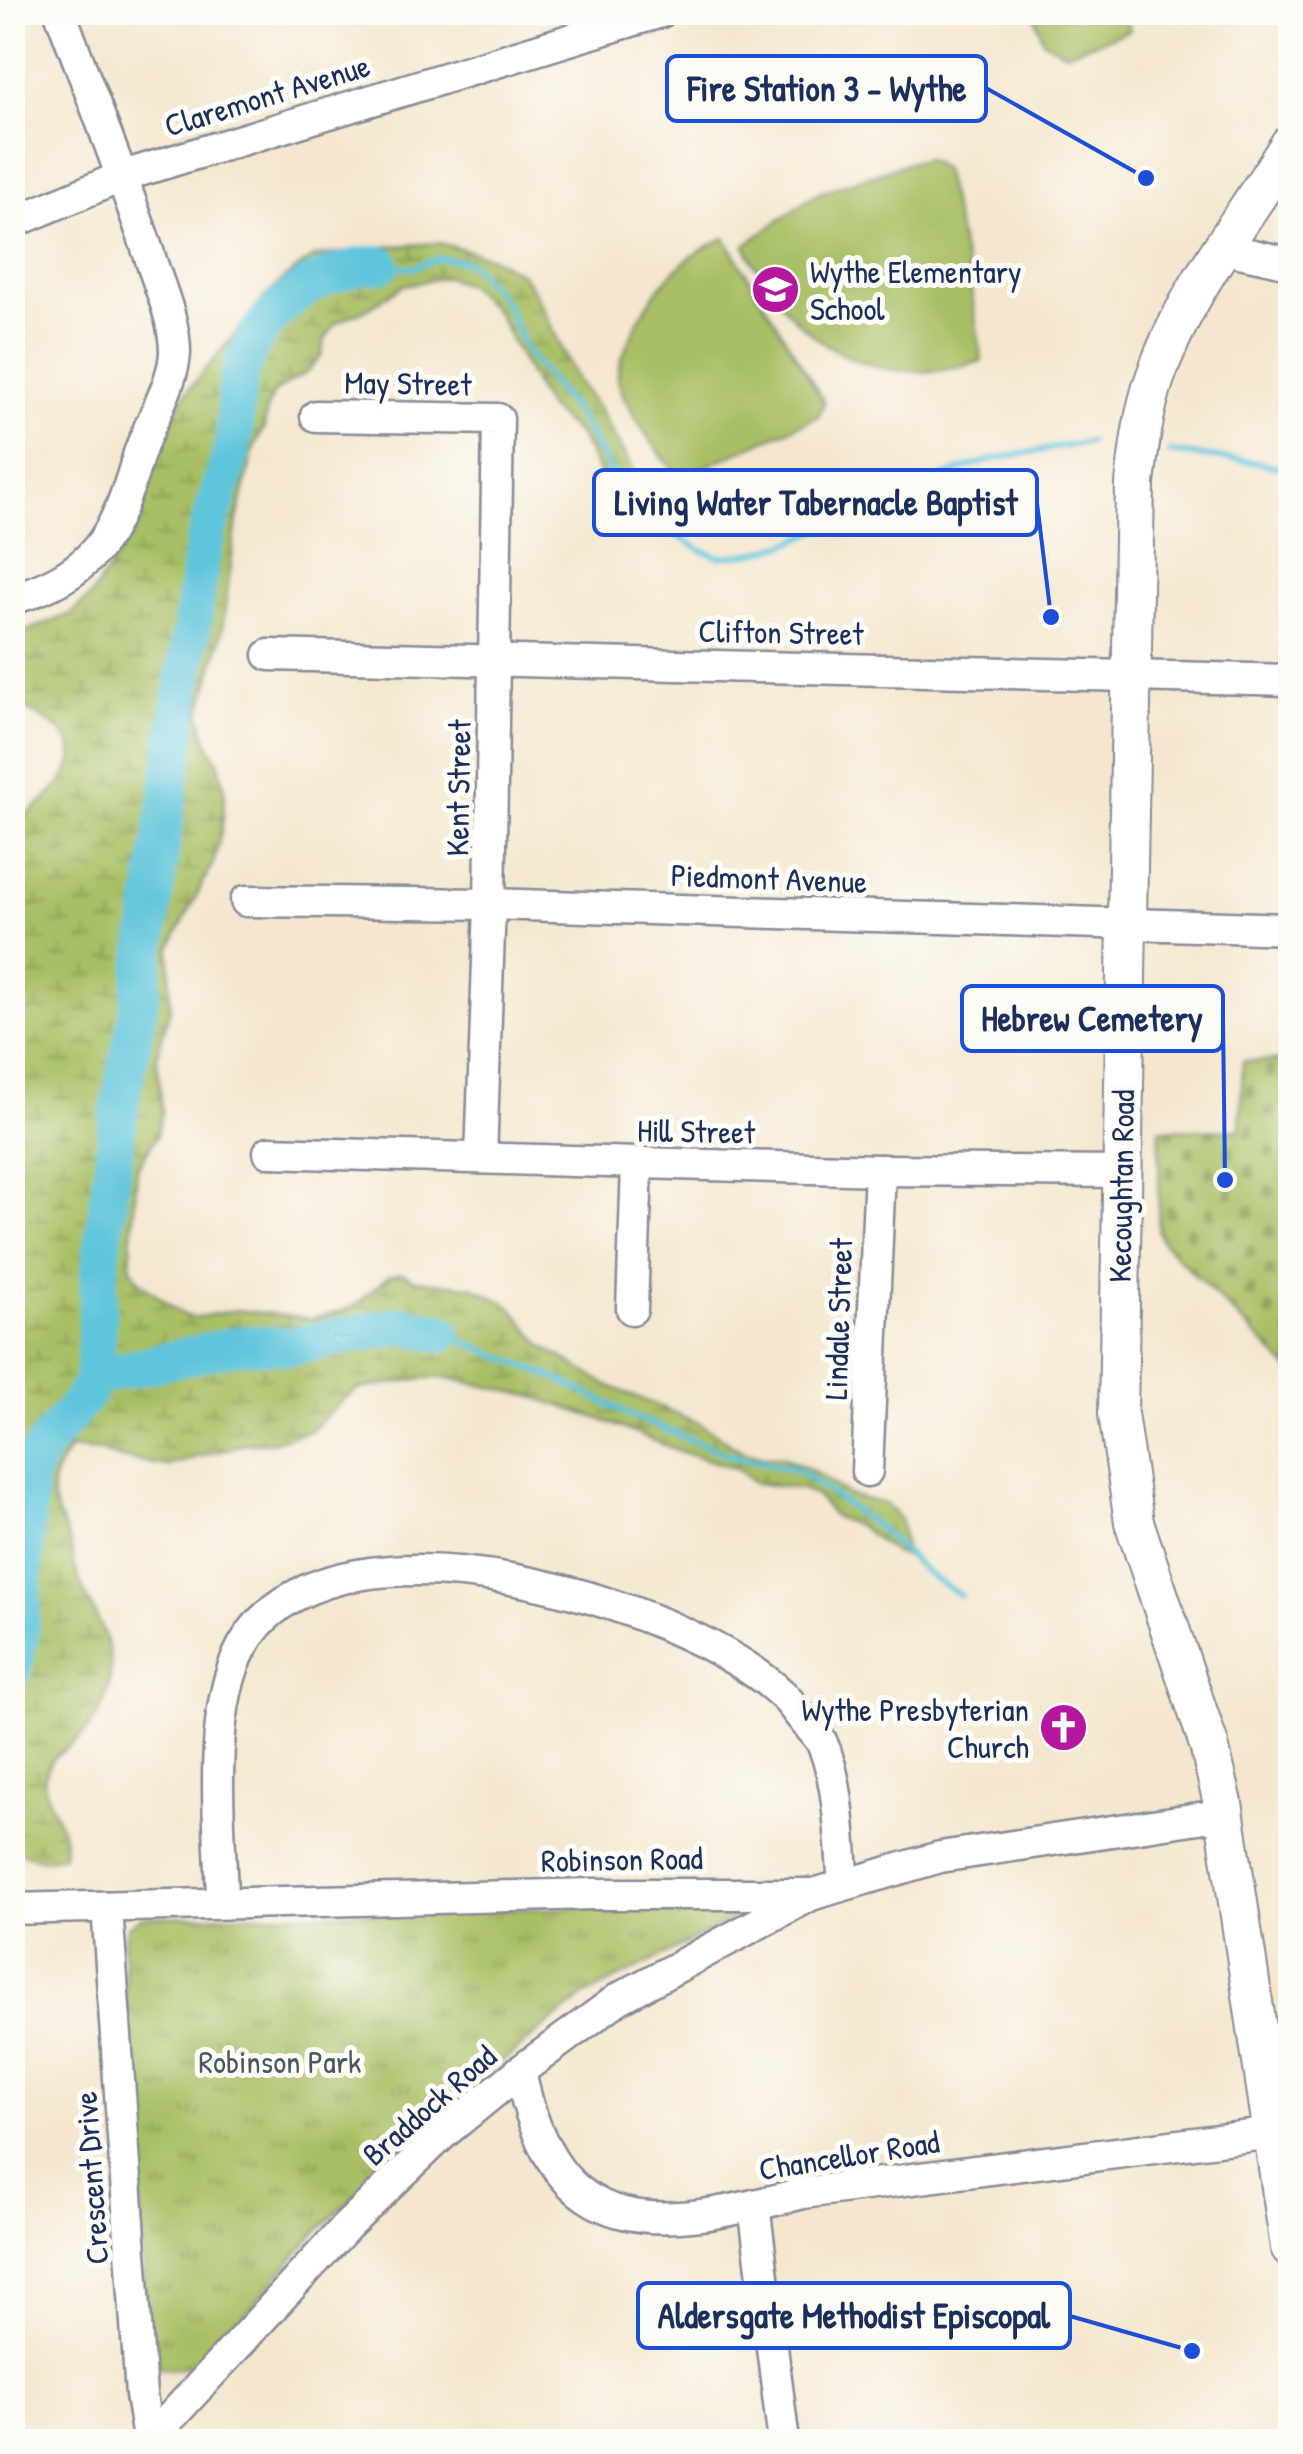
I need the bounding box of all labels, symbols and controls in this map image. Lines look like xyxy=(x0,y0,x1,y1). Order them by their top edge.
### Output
street label: Claremont Avenue xyxy=(159,43,375,147)
callout: Fire Station 3 - Wythe xyxy=(667,56,986,121)
text: Fire Station 3 - Wythe xyxy=(686,65,967,113)
place label: Wythe Elementary School xyxy=(810,250,1022,330)
school or university icon: Wythe Elementary School xyxy=(749,263,801,315)
street label: May Street xyxy=(344,360,473,406)
callout: Living Water Tabernacle Baptist xyxy=(594,470,1037,535)
text: Living Water Tabernacle Baptist xyxy=(614,479,1019,527)
street label: Clifton Street xyxy=(698,609,865,655)
street label: Kent Street xyxy=(435,718,481,857)
street label: Piedmont Avenue xyxy=(670,853,868,903)
callout: Hebrew Cemetery xyxy=(962,986,1223,1051)
text: Hebrew Cemetery xyxy=(981,995,1203,1043)
street label: Kecoughtan Road xyxy=(1098,1089,1144,1283)
street label: Hill Street xyxy=(637,1108,756,1154)
street label: Lindale Street xyxy=(814,1236,862,1401)
place label: Wythe Presbyterian Church xyxy=(801,1688,1029,1768)
church icon: Wythe Presbyterian Church xyxy=(1038,1701,1090,1753)
street label: Robinson Road xyxy=(541,1836,703,1882)
street label: Braddock Road xyxy=(353,2035,505,2175)
park label: Robinson Park xyxy=(199,2040,361,2083)
street label: Crescent Drive xyxy=(63,2090,118,2266)
street label: Chancellor Road xyxy=(756,2120,942,2190)
callout: Aldersgate Methodist Episcopal xyxy=(638,2283,1070,2348)
text: Aldersgate Methodist Episcopal xyxy=(658,2292,1051,2340)

